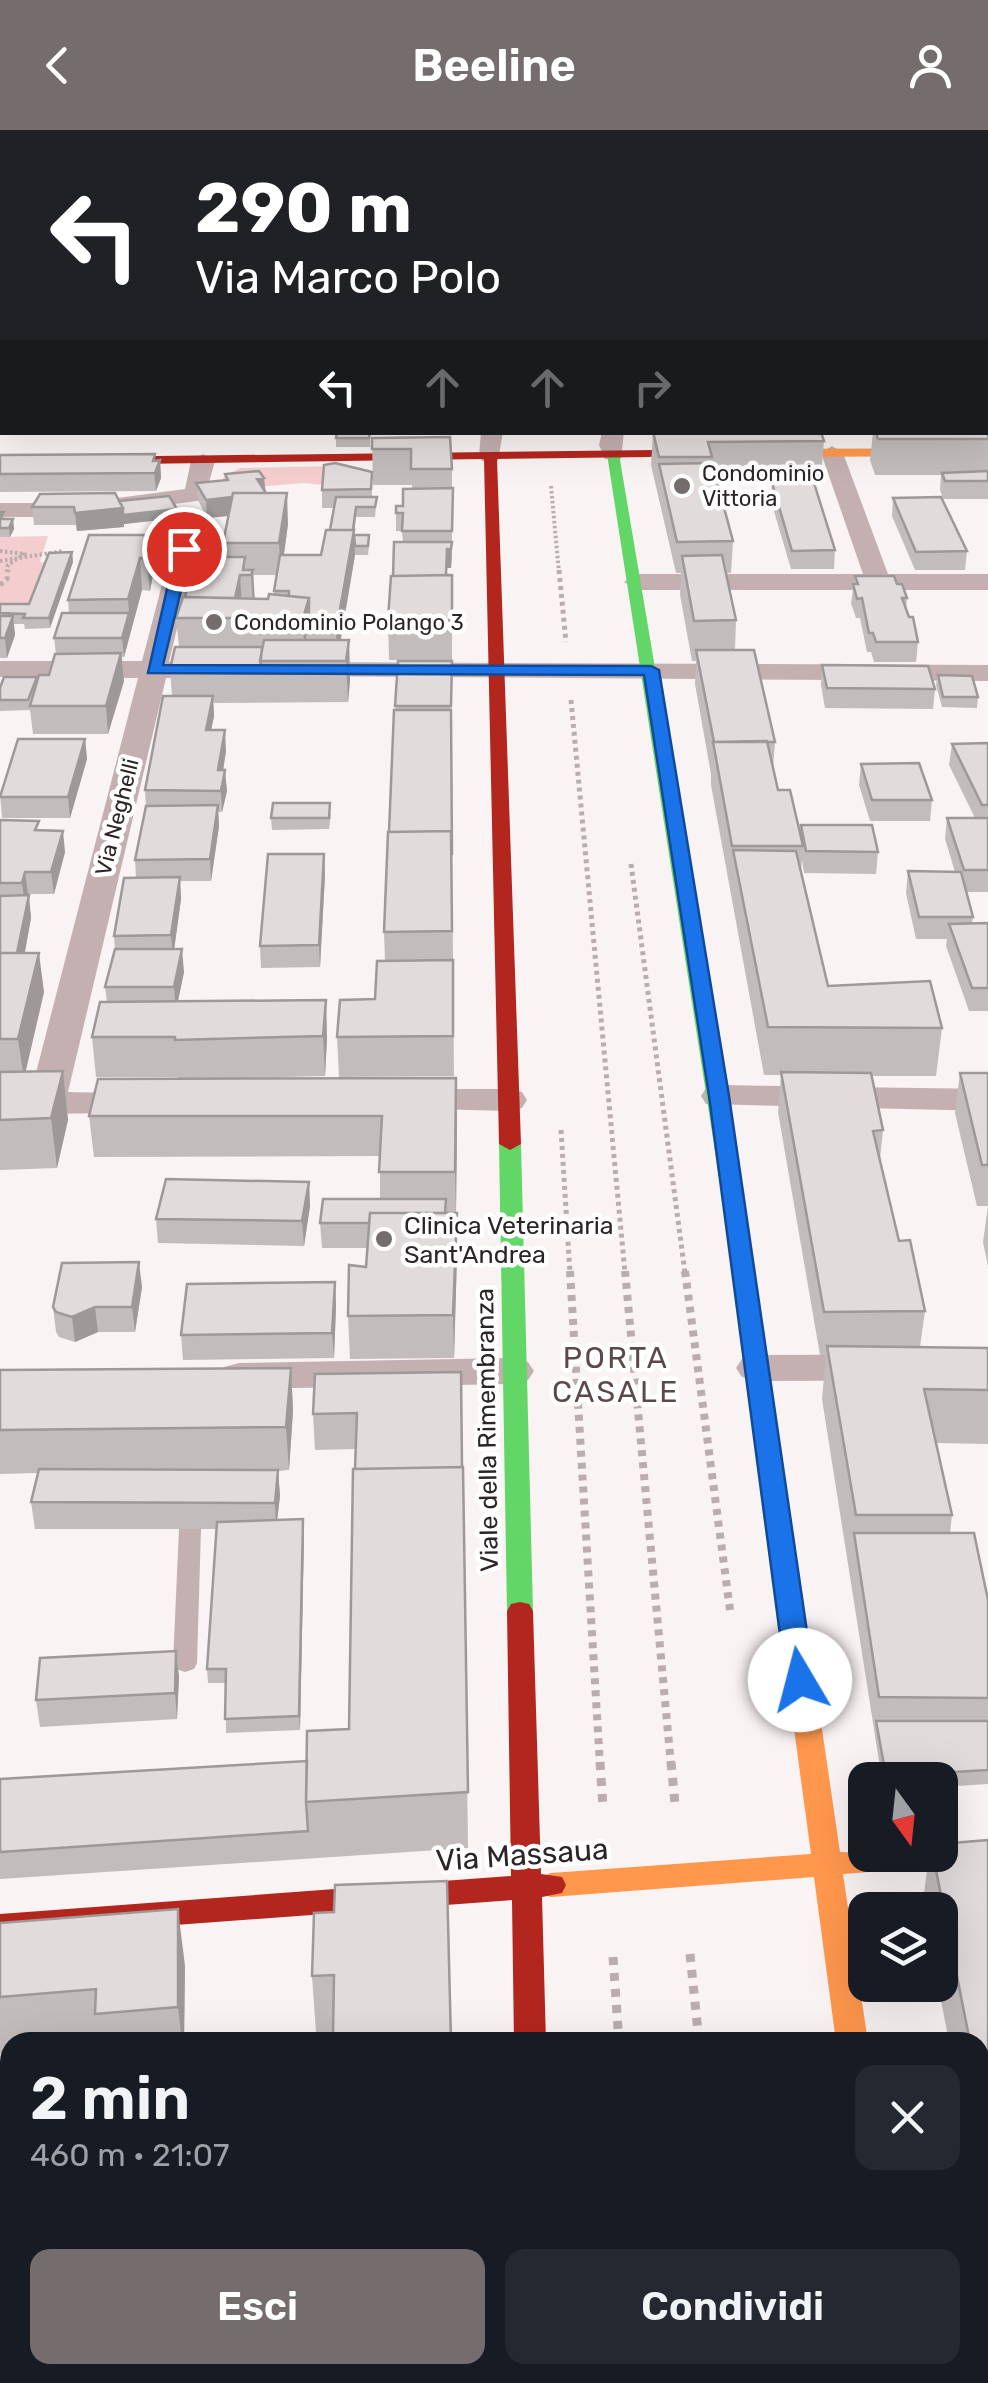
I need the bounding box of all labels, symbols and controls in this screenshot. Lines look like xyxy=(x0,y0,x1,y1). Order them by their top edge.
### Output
icon: back xyxy=(30,38,85,93)
icon: person xyxy=(903,38,958,93)
text: Beeline xyxy=(412,39,576,92)
text: 290 m xyxy=(195,167,412,250)
icon: left xyxy=(30,170,160,300)
text: Via Marco Polo xyxy=(195,251,501,304)
icon: left xyxy=(310,360,365,415)
icon: ahead xyxy=(415,360,470,415)
icon: ahead xyxy=(520,360,575,415)
icon: right xyxy=(625,360,680,415)
place label: Condominio Vittoria xyxy=(702,460,825,512)
marker: Condominio Vittoria xyxy=(671,475,693,497)
pin xyxy=(142,507,227,592)
icon: arrive xyxy=(157,522,212,577)
place label: Condominio Polango 3 xyxy=(234,609,464,636)
marker: Condominio Polango 3 xyxy=(203,611,225,633)
street label: Via Neghelli xyxy=(89,756,145,878)
place label: Clinica Veterinaria Sant'Andrea xyxy=(404,1211,614,1269)
marker: Clinica Veterinaria Sant'Andrea xyxy=(373,1228,395,1250)
street label: Viale della Rimembranza xyxy=(470,1288,504,1572)
district label: PORTA CASALE xyxy=(552,1340,680,1410)
position arrow xyxy=(748,1628,852,1732)
north arrow xyxy=(848,1762,958,1872)
map controls xyxy=(848,1762,958,2002)
street label: Via Massaua xyxy=(435,1831,609,1879)
button: layers xyxy=(848,1892,958,2002)
text: 2 min xyxy=(30,2063,190,2134)
button: close xyxy=(855,2065,960,2170)
text: 460 m · 21:07 xyxy=(30,2136,229,2174)
button: Esci xyxy=(30,2249,485,2364)
button: Condividi xyxy=(505,2249,960,2364)

